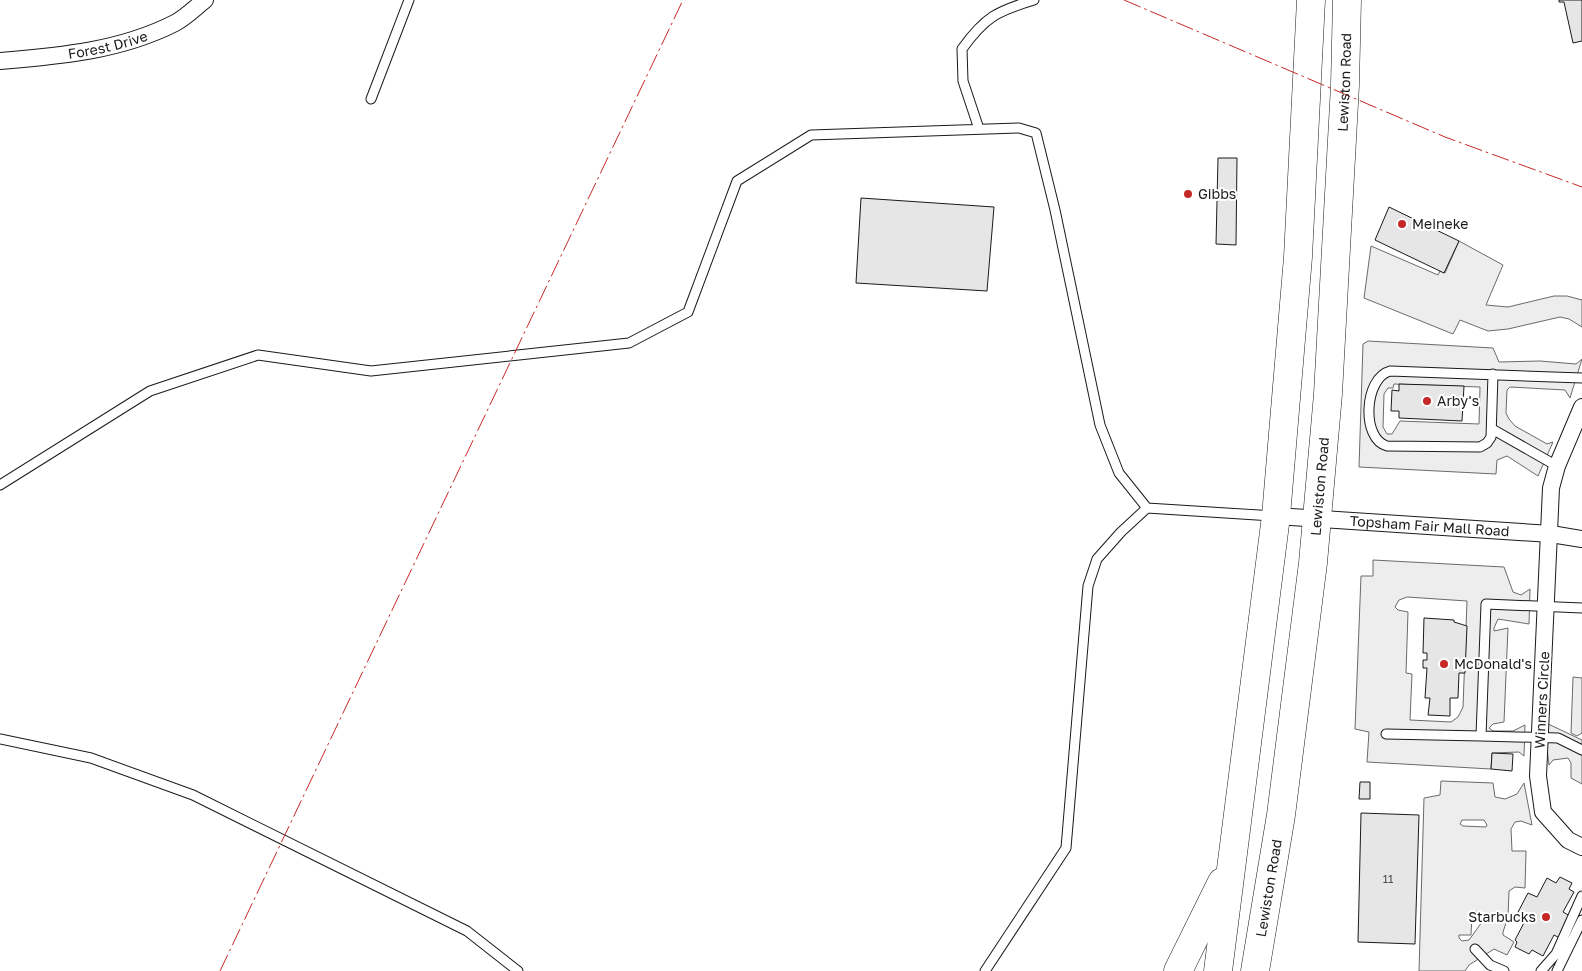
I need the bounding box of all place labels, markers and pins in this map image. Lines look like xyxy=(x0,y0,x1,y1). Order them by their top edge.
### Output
place label: Gibbs xyxy=(1198,185,1236,202)
marker: Gibbs xyxy=(1182,188,1194,200)
place label: Meineke xyxy=(1412,215,1468,232)
marker: Meineke xyxy=(1396,218,1408,230)
place label: Arby's xyxy=(1437,392,1479,409)
marker: Arby's xyxy=(1421,395,1433,407)
place label: McDonald's xyxy=(1454,655,1532,672)
marker: McDonald's xyxy=(1438,658,1450,670)
place label: Starbucks xyxy=(1468,908,1536,925)
marker: Starbucks xyxy=(1540,911,1552,923)

